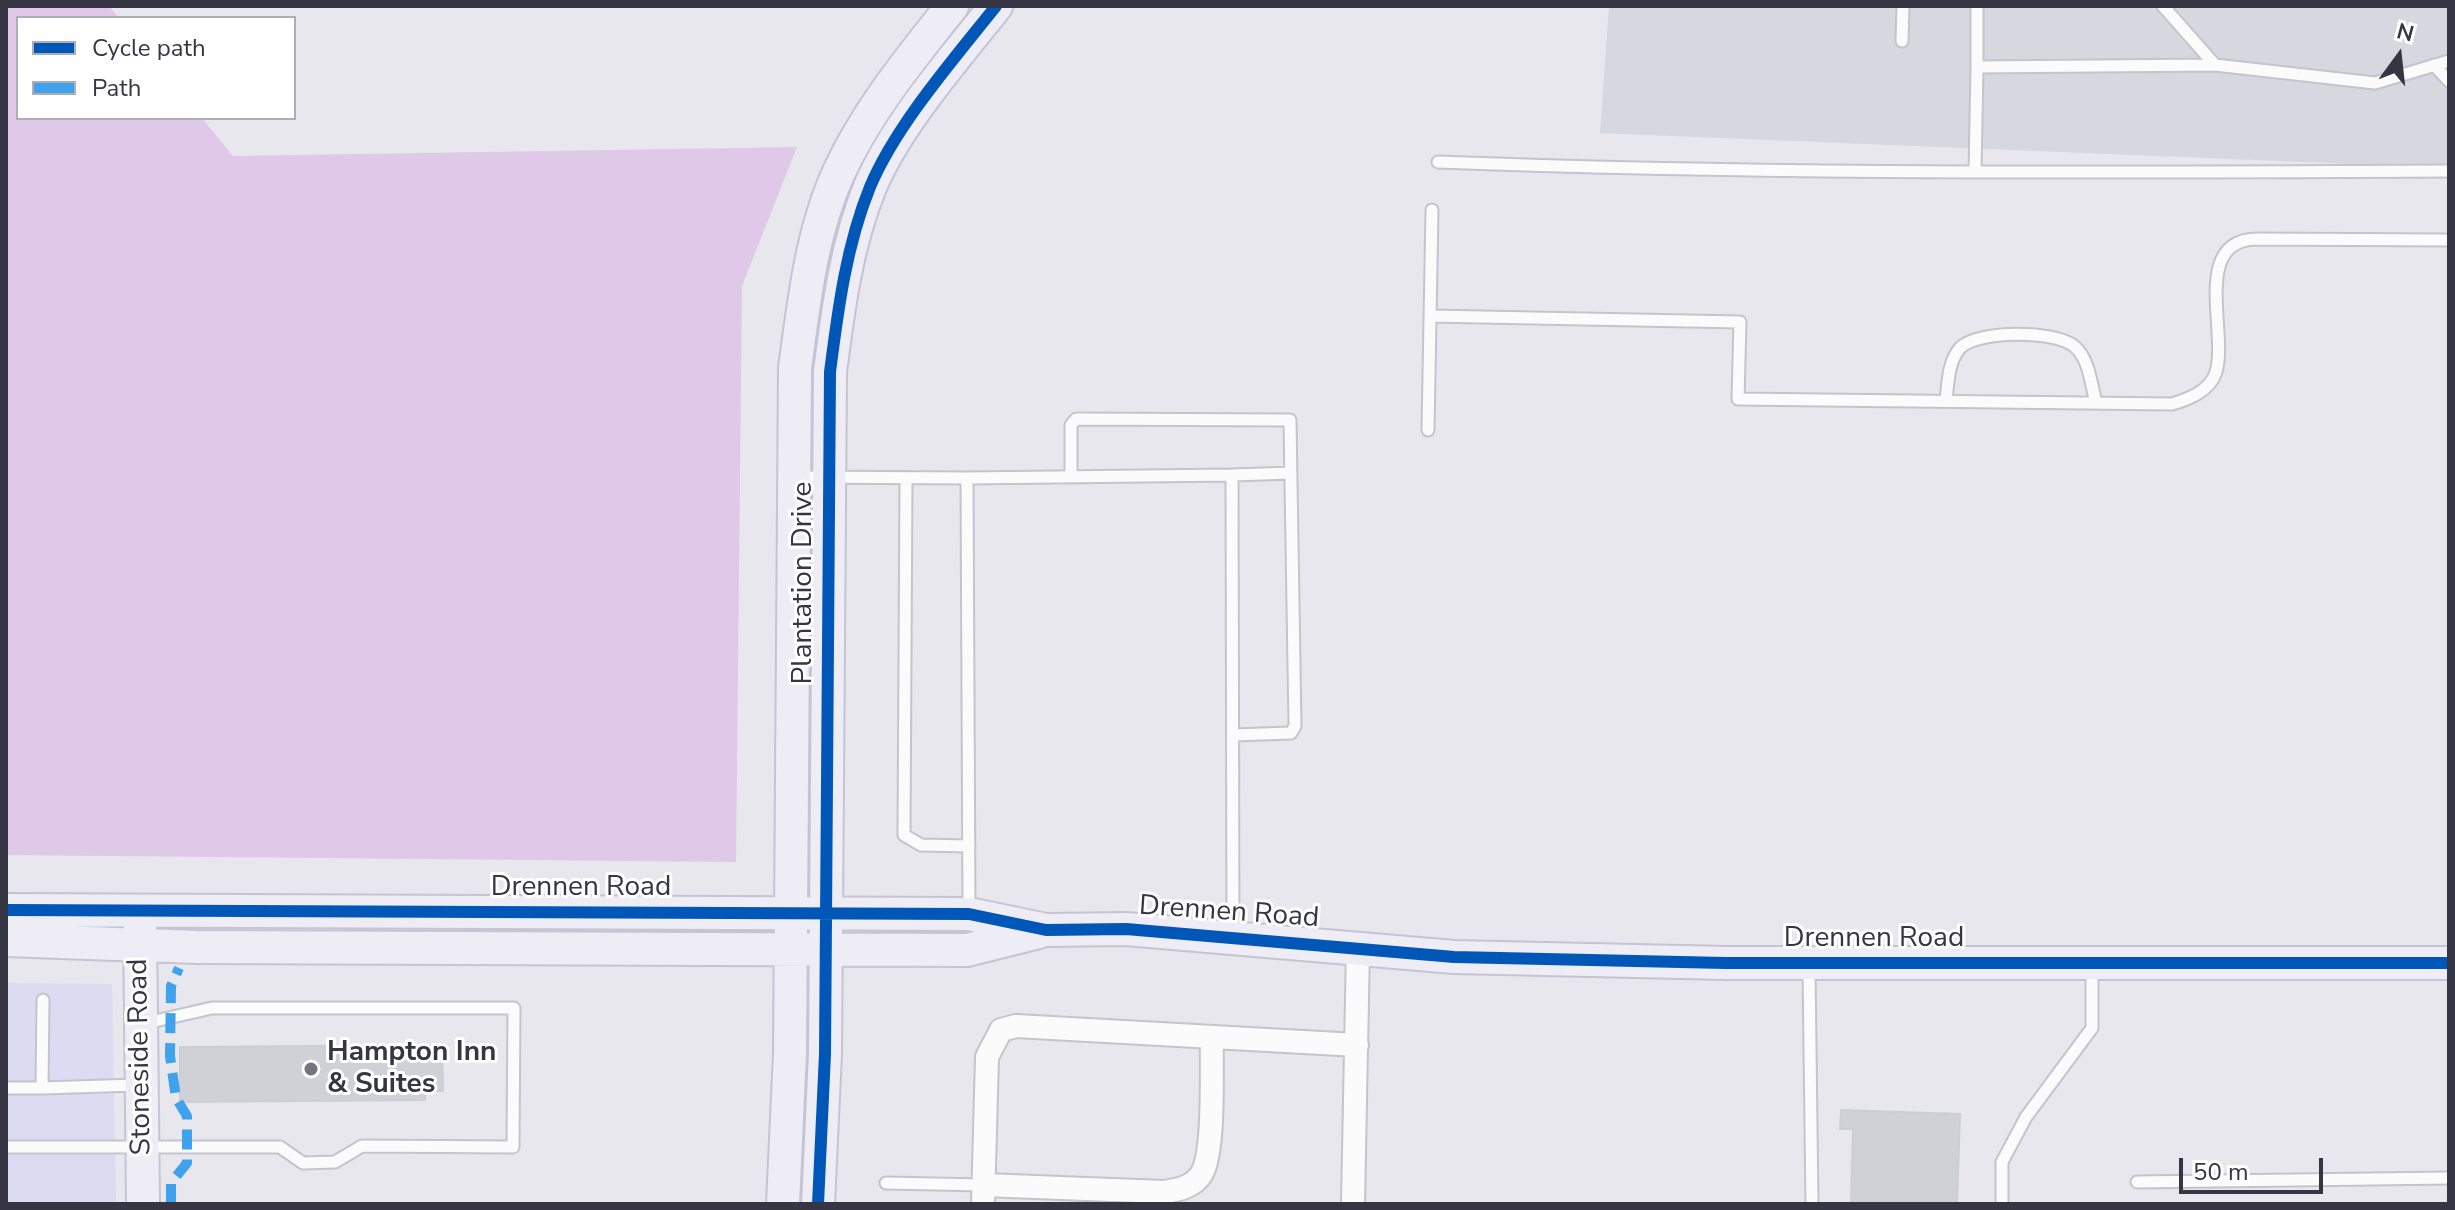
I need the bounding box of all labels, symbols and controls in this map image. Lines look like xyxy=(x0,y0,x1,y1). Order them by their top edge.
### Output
legend xyxy=(16,16,296,120)
north arrow xyxy=(2359,16,2439,96)
text: N xyxy=(2393,16,2417,49)
text: Cycle path xyxy=(92,32,206,64)
text: Path xyxy=(92,72,141,104)
street label: Plantation Drive xyxy=(787,482,821,684)
street label: Drennen Road xyxy=(491,871,671,905)
street label: Drennen Road xyxy=(1138,890,1320,936)
street label: Drennen Road xyxy=(1784,922,1964,956)
street label: Stoneside Road xyxy=(122,958,160,1156)
place label: Hampton Inn & Suites xyxy=(327,1036,496,1102)
marker: Hampton Inn & Suites xyxy=(302,1060,320,1078)
scale bar xyxy=(2183,1142,2327,1192)
text: 50 m xyxy=(2193,1156,2249,1188)

